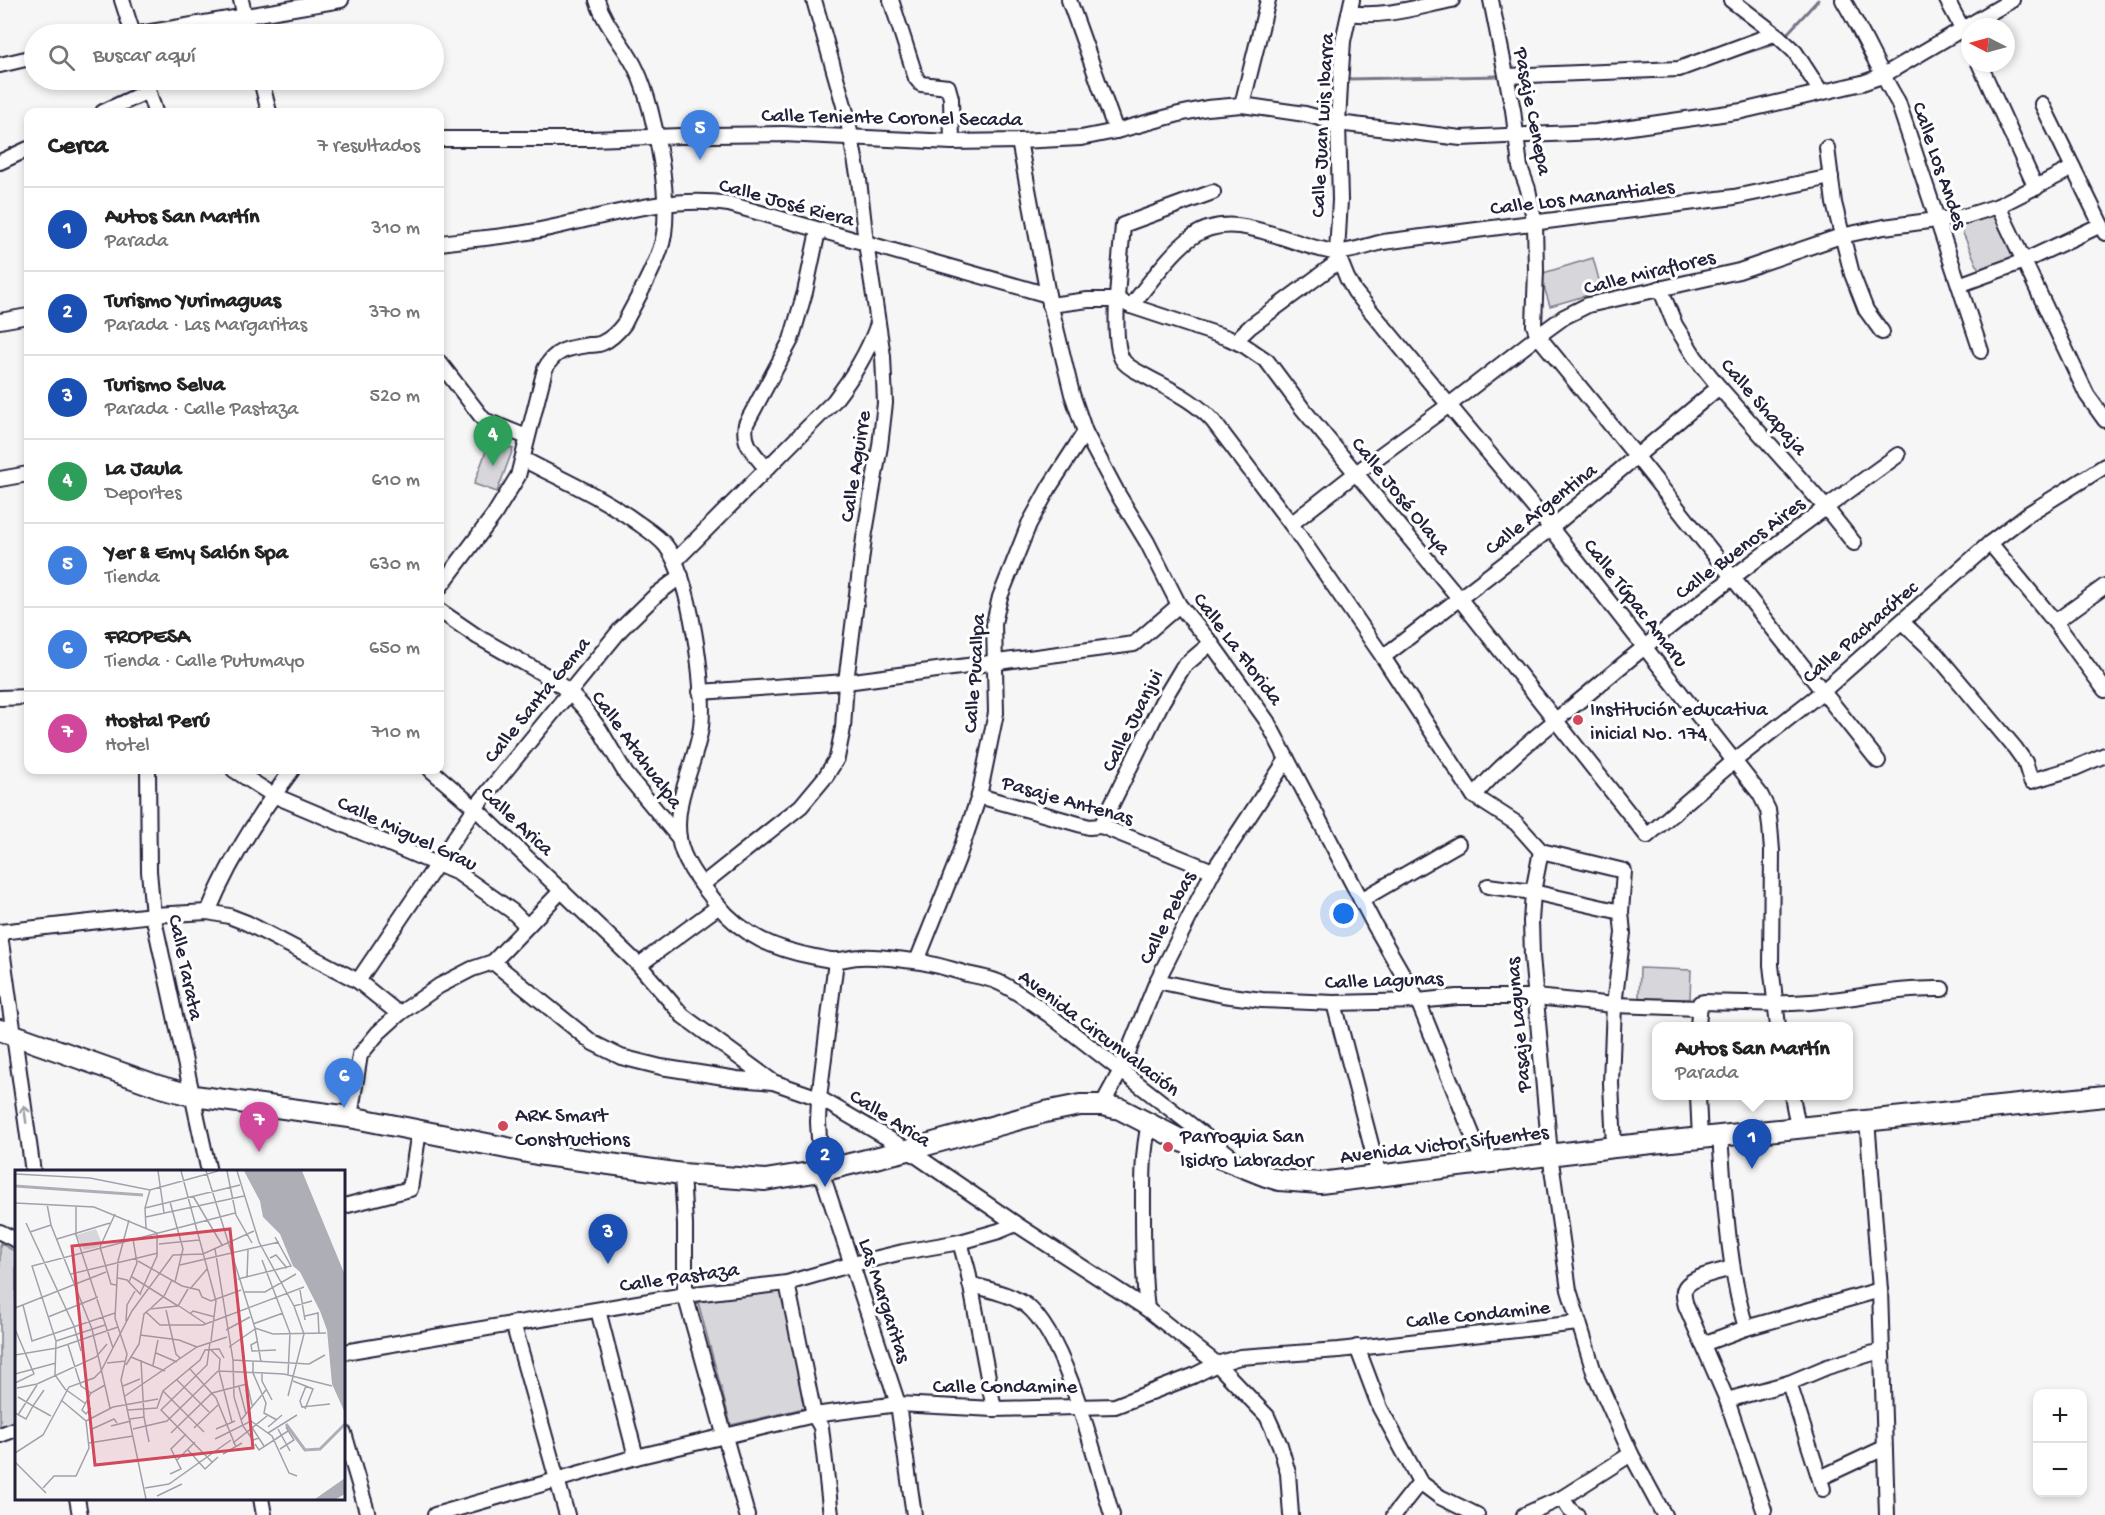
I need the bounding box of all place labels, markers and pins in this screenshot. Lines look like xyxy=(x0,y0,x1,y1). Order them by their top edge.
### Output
pin: 5 xyxy=(680,110,720,160)
pin: 4 xyxy=(474,416,512,466)
place label: Institución educativa inicial No. 174 xyxy=(1590,699,1769,748)
marker: Institución educativa inicial No. 174 xyxy=(1571,713,1585,727)
pin: 6 xyxy=(324,1058,364,1108)
pin: 7 xyxy=(240,1102,278,1152)
place label: ARK Smart Constructions xyxy=(515,1105,631,1154)
marker: ARK Smart Constructions xyxy=(496,1119,510,1133)
pin: 1 xyxy=(1732,1120,1772,1169)
place label: Parroquia San Isidro Labrador xyxy=(1179,1126,1315,1175)
pin: 2 xyxy=(806,1138,844,1187)
marker: Parroquia San Isidro Labrador xyxy=(1161,1140,1175,1154)
pin: 3 xyxy=(588,1214,628,1264)

